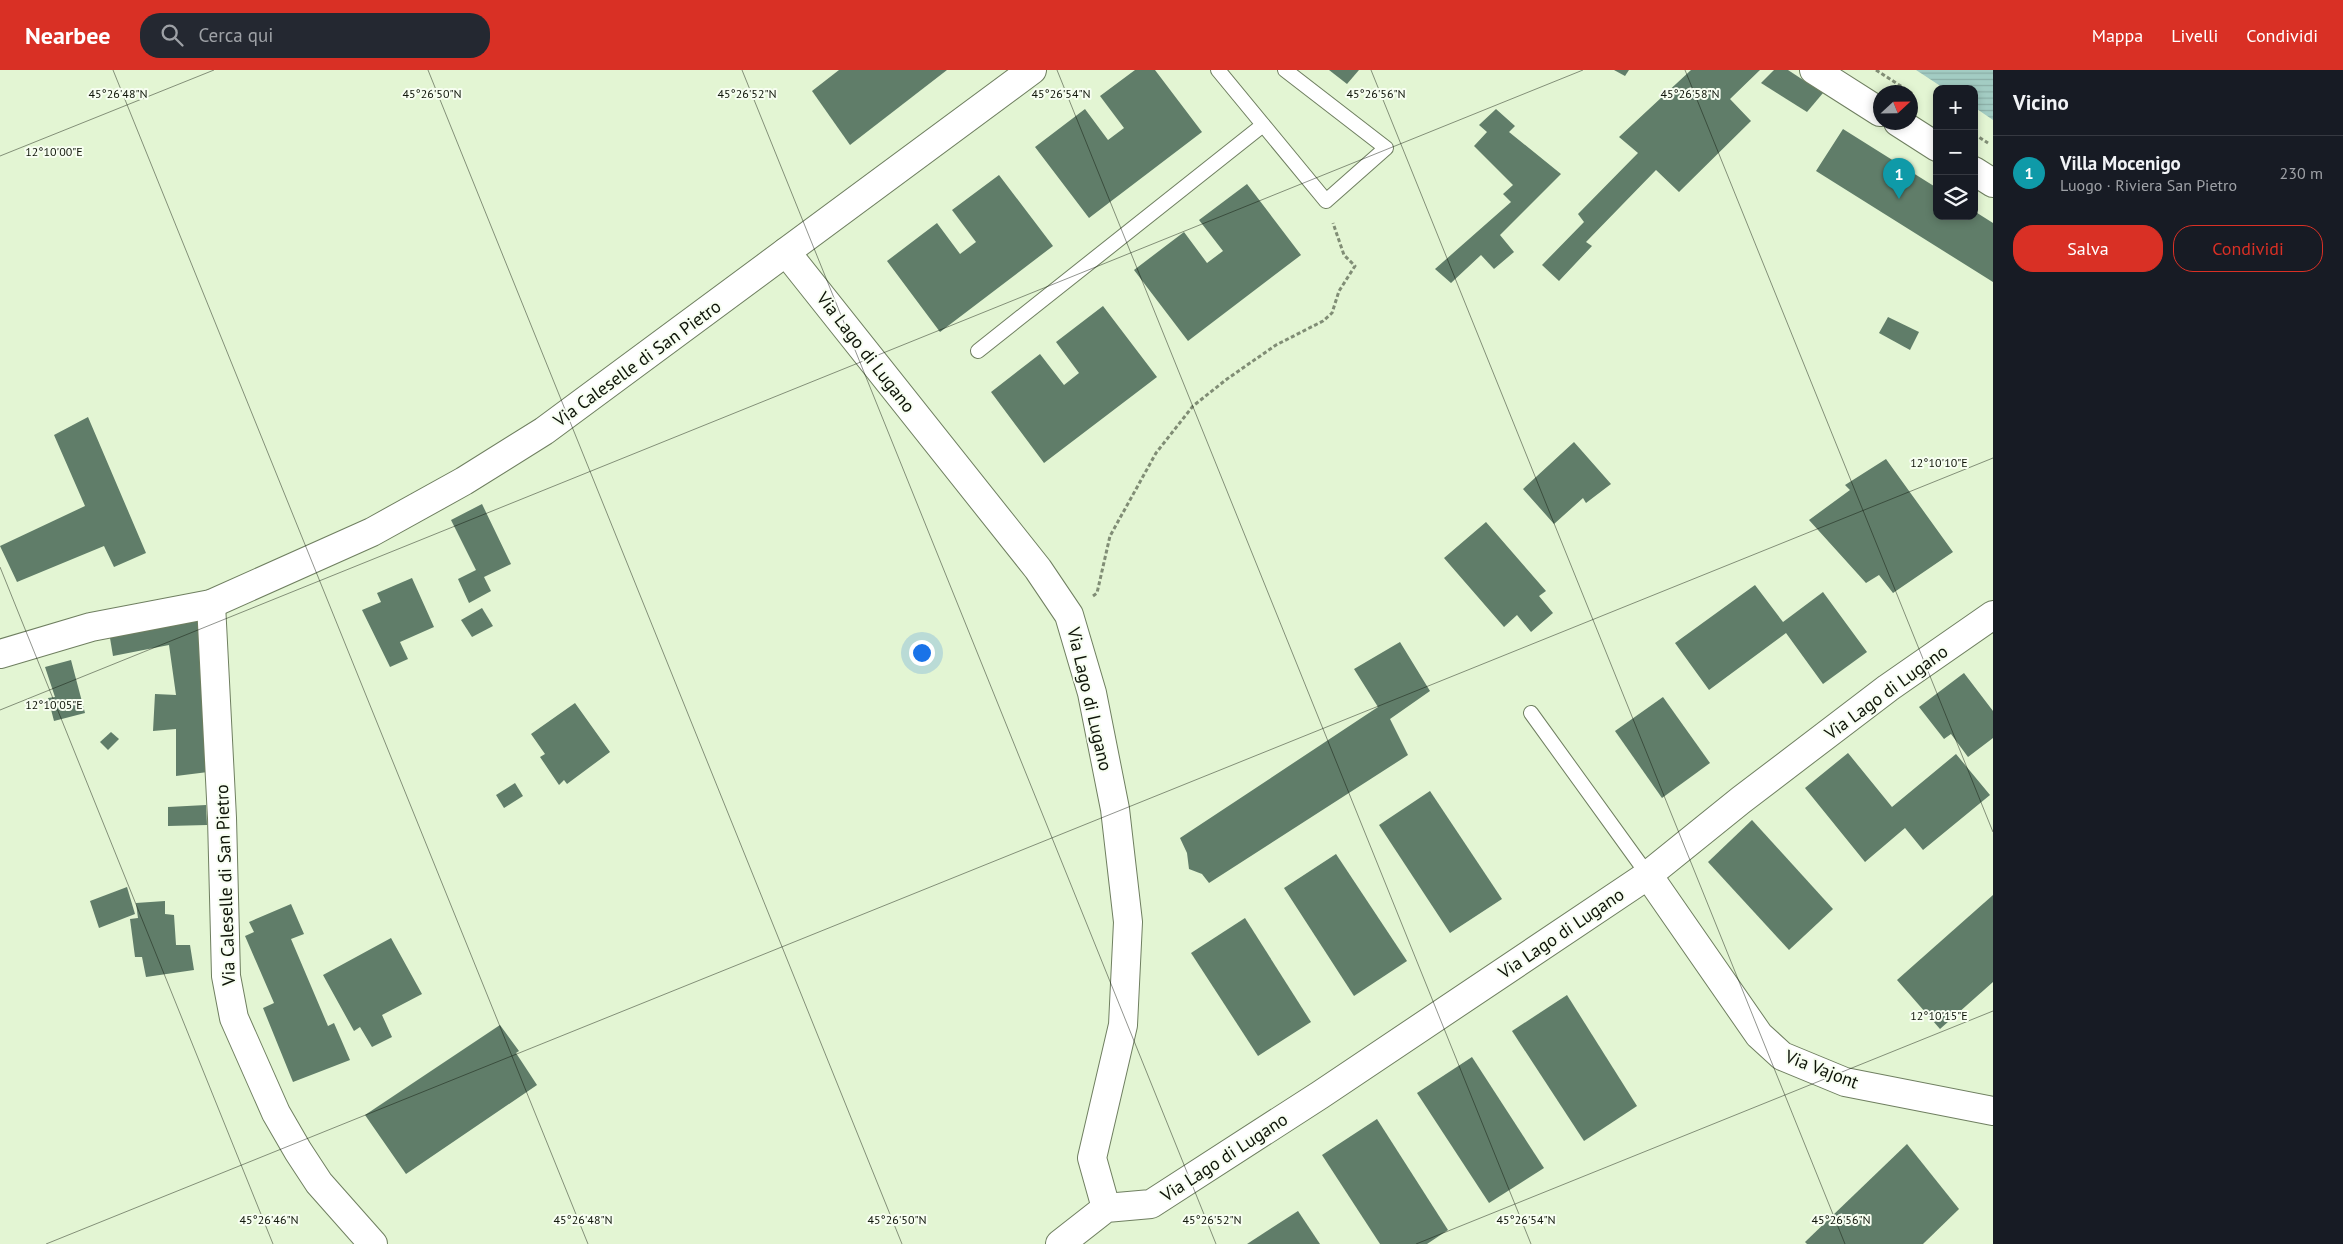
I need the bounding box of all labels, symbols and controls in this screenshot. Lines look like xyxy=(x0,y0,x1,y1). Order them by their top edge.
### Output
search box xyxy=(140,13,490,58)
text: Nearbee xyxy=(25,20,110,51)
icon: search xyxy=(158,21,186,49)
text: Cerca qui xyxy=(198,23,273,47)
text: Mappa xyxy=(2092,24,2143,47)
text: Livelli xyxy=(2171,24,2218,47)
text: Condividi xyxy=(2246,24,2318,47)
north arrow xyxy=(1873,85,1918,130)
map controls xyxy=(1933,85,1978,220)
button: + xyxy=(1933,85,1978,130)
text: 45°26'48"N xyxy=(88,86,148,101)
text: 45°26'50"N xyxy=(402,86,462,101)
text: 45°26'52"N xyxy=(717,86,777,101)
text: 45°26'54"N xyxy=(1031,86,1091,101)
text: 45°26'56"N xyxy=(1346,86,1406,101)
text: 45°26'58"N xyxy=(1660,86,1720,101)
text: Vicino xyxy=(2013,89,2069,116)
button: − xyxy=(1933,130,1978,175)
text: 12°10'00"E xyxy=(25,144,83,159)
text: Villa Mocenigo xyxy=(2060,151,2181,175)
pin: 1 xyxy=(1883,158,1915,199)
text: 1 xyxy=(2024,163,2034,183)
text: 230 m xyxy=(2280,163,2323,183)
button: layers xyxy=(1933,175,1978,220)
text: Luogo · Riviera San Pietro xyxy=(2060,175,2237,195)
button: Salva xyxy=(2013,225,2163,272)
button: Condividi xyxy=(2173,225,2323,272)
street label: Via Lago di Lugano xyxy=(811,286,920,417)
street label: Via Caleselle di San Pietro xyxy=(548,294,725,432)
text: 12°10'10"E xyxy=(1910,455,1968,470)
street label: Via Lago di Lugano xyxy=(1062,624,1118,773)
your location xyxy=(909,640,935,666)
street label: Via Lago di Lugano xyxy=(1819,640,1952,745)
text: 12°10'05"E xyxy=(25,697,83,712)
street label: Via Caleselle di San Pietro xyxy=(210,784,240,987)
street label: Via Lago di Lugano xyxy=(1493,882,1628,984)
text: 12°10'15"E xyxy=(1910,1008,1968,1023)
street label: Via Vajont xyxy=(1781,1044,1862,1094)
street label: Via Lago di Lugano xyxy=(1155,1107,1292,1207)
text: 45°26'46"N xyxy=(239,1212,299,1227)
text: 45°26'48"N xyxy=(553,1212,613,1227)
text: 45°26'50"N xyxy=(867,1212,927,1227)
text: 45°26'52"N xyxy=(1182,1212,1242,1227)
text: 45°26'54"N xyxy=(1496,1212,1556,1227)
text: 45°26'56"N xyxy=(1811,1212,1871,1227)

